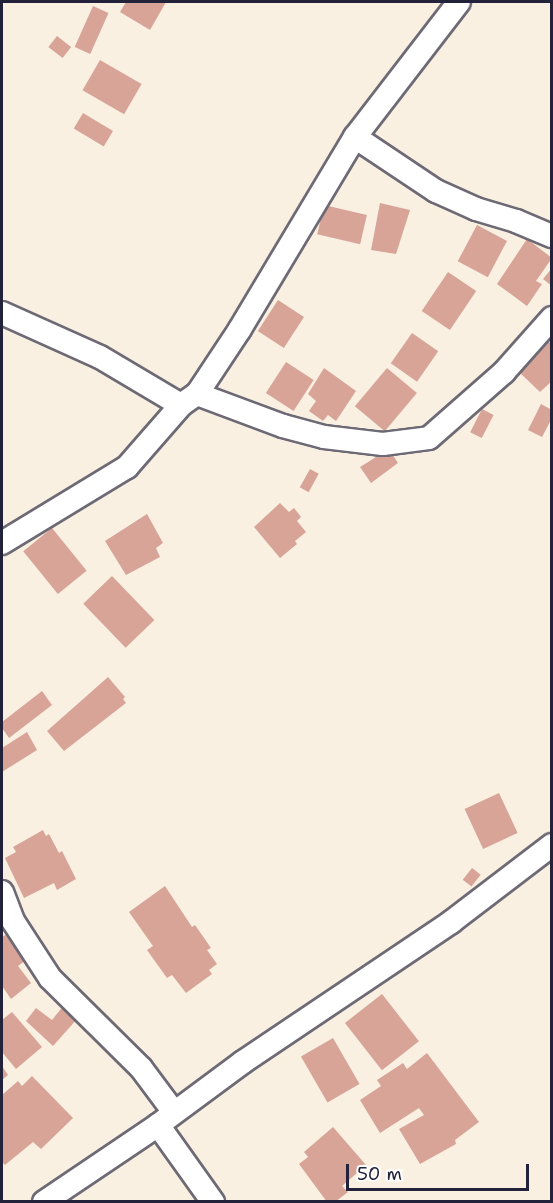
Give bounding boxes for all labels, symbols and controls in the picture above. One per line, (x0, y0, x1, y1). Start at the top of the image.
scale bar (349, 1152, 532, 1190)
text: 50 m (357, 1162, 402, 1186)

